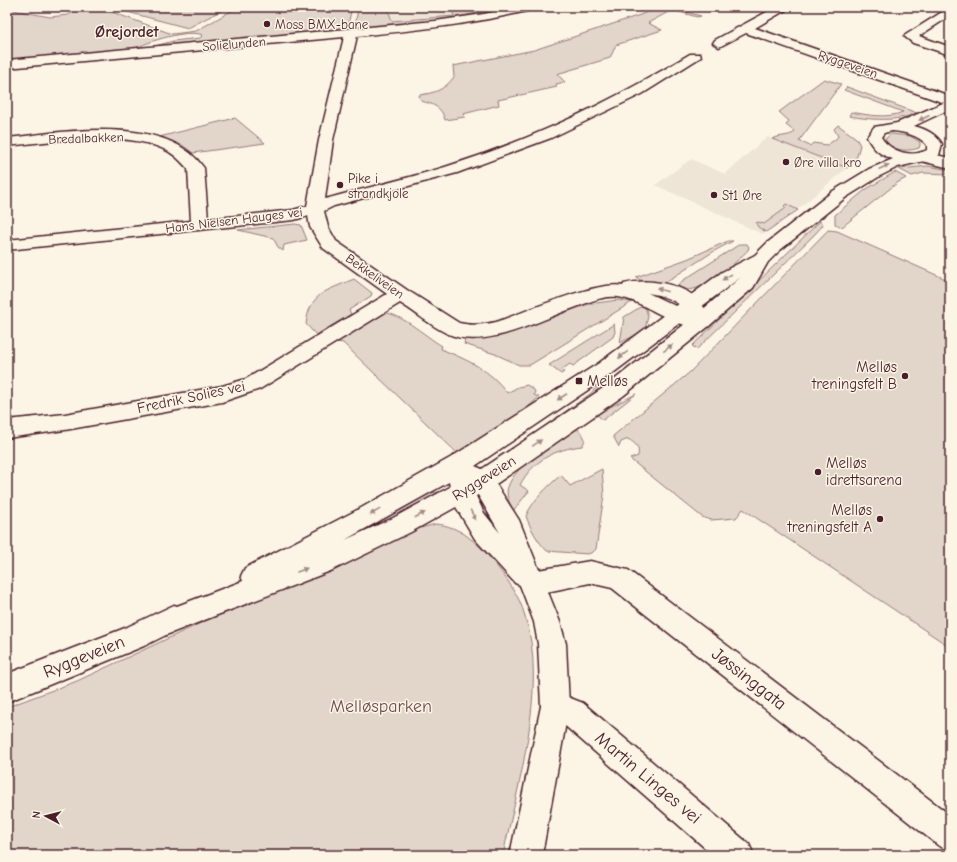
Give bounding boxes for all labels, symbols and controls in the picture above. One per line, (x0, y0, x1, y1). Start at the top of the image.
place label: Moss BMX-bane (275, 17, 369, 32)
marker: Moss BMX-bane (262, 19, 272, 29)
district label: Ørejordet (95, 23, 160, 41)
street label: Solielunden (202, 34, 266, 54)
street label: Ryggeveien (816, 47, 880, 81)
one-way arrow (917, 115, 929, 121)
street label: Bredalbakken (48, 129, 124, 147)
place label: Øre villa kro (794, 155, 861, 170)
marker: Øre villa kro (781, 157, 791, 167)
one-way arrow (878, 164, 889, 170)
place label: Pike i strandkjole (348, 171, 409, 201)
marker: Pike i strandkjole (335, 180, 345, 190)
place label: St1 Øre (722, 188, 763, 203)
marker: St1 Øre (709, 190, 719, 200)
street label: Hans Nielsen Hauges vei (165, 204, 303, 236)
street label: Bekkeliveien (343, 250, 407, 302)
one-way arrow (721, 274, 733, 281)
one-way arrow (656, 287, 668, 293)
one-way arrow (663, 344, 674, 353)
one-way arrow (617, 351, 628, 359)
place label: Melløs treningsfelt B (811, 358, 897, 393)
marker: Melløs treningsfelt B (900, 371, 910, 381)
place label: Melløs (587, 372, 628, 390)
marker: Melløs (574, 376, 584, 386)
street label: Fredrik Solies vei (135, 377, 247, 417)
one-way arrow (557, 393, 567, 401)
one-way arrow (531, 439, 542, 447)
street label: Ryggeveien (449, 451, 519, 505)
place label: Melløs idrettsarena (826, 454, 902, 489)
marker: Melløs idrettsarena (813, 467, 823, 477)
place label: Melløs treningsfelt A (786, 501, 872, 536)
one-way arrow (369, 509, 381, 516)
one-way arrow (470, 510, 477, 521)
one-way arrow (414, 512, 425, 519)
marker: Melløs treningsfelt A (875, 514, 885, 524)
one-way arrow (296, 567, 308, 573)
street label: Ryggeveien (40, 631, 128, 683)
street label: Jøssinggata (707, 643, 791, 715)
park label: Melløsparken (330, 696, 432, 717)
street label: Martin Linges vei (591, 728, 705, 828)
north arrow (26, 796, 66, 836)
text: N (30, 810, 43, 819)

